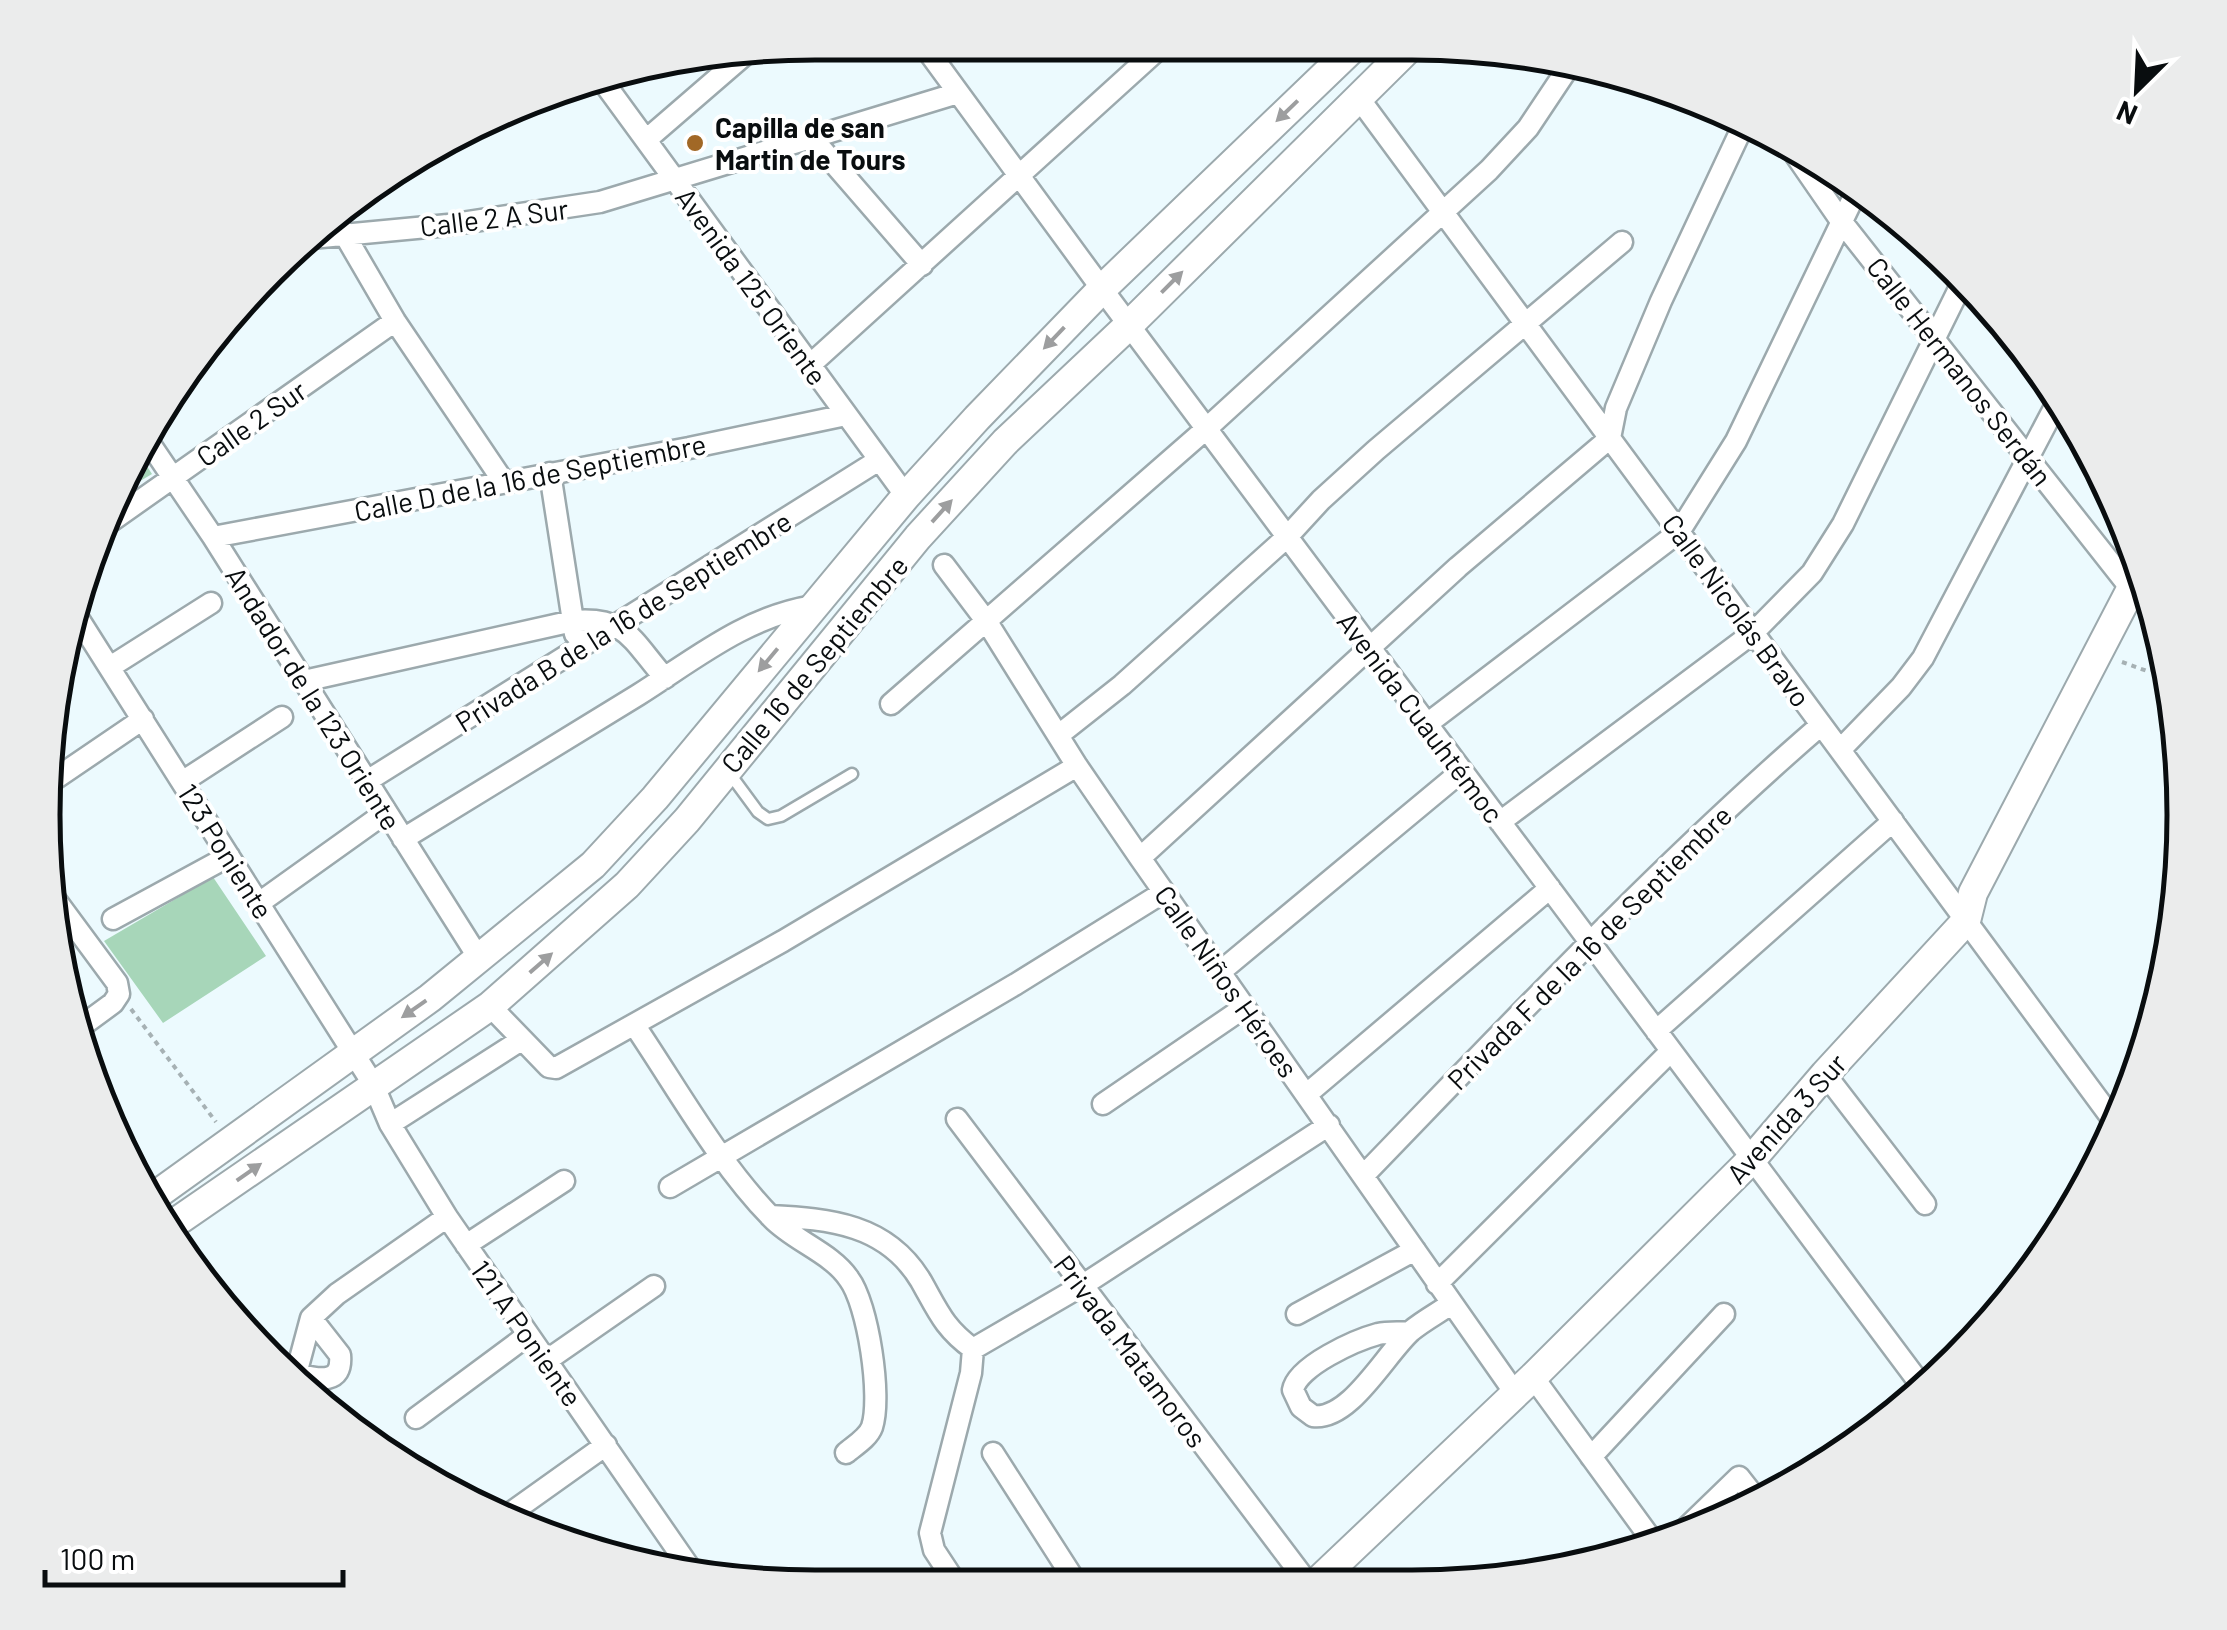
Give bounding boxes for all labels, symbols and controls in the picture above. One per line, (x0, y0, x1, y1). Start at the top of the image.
north arrow (2087, 40, 2187, 140)
text: N (2111, 94, 2142, 133)
one-way arrow (1275, 99, 1299, 123)
place label: Capilla de san Martin de Tours (715, 110, 906, 176)
marker: Capilla de san Martin de Tours (684, 132, 706, 154)
street label: Avenida 125 Oriente (669, 181, 835, 391)
street label: Calle 2 A Sur (418, 191, 570, 243)
street label: Calle Hermanos Serdán (1860, 250, 2060, 492)
one-way arrow (1160, 270, 1184, 294)
one-way arrow (1043, 326, 1066, 350)
street label: Calle 2 Sur (189, 373, 313, 473)
street label: Calle D de la 16 de Septiembre (351, 426, 709, 528)
one-way arrow (931, 499, 953, 524)
street label: Privada B de la 16 de Septiembre (449, 503, 797, 739)
street label: Calle Nicolás Bravo (1656, 507, 1818, 713)
street label: Calle 16 de Septiembre (713, 549, 915, 779)
street label: Andador de la 123 Oriente (219, 560, 409, 836)
street label: Avenida Cuauhtémoc (1331, 605, 1511, 829)
one-way arrow (758, 647, 780, 672)
street label: 123 Poniente (171, 777, 281, 925)
street label: Privada F de la 16 de Septiembre (1440, 798, 1738, 1096)
street label: Calle Niños Héroes (1148, 878, 1306, 1084)
one-way arrow (529, 952, 554, 974)
one-way arrow (401, 999, 428, 1018)
street label: Avenida 3 Sur (1719, 1046, 1853, 1190)
one-way arrow (236, 1163, 262, 1182)
street label: Privada Matamoros (1048, 1248, 1214, 1454)
street label: 121 A Poniente (464, 1253, 590, 1413)
scale bar (45, 1525, 342, 1587)
text: 100 m (60, 1540, 135, 1576)

